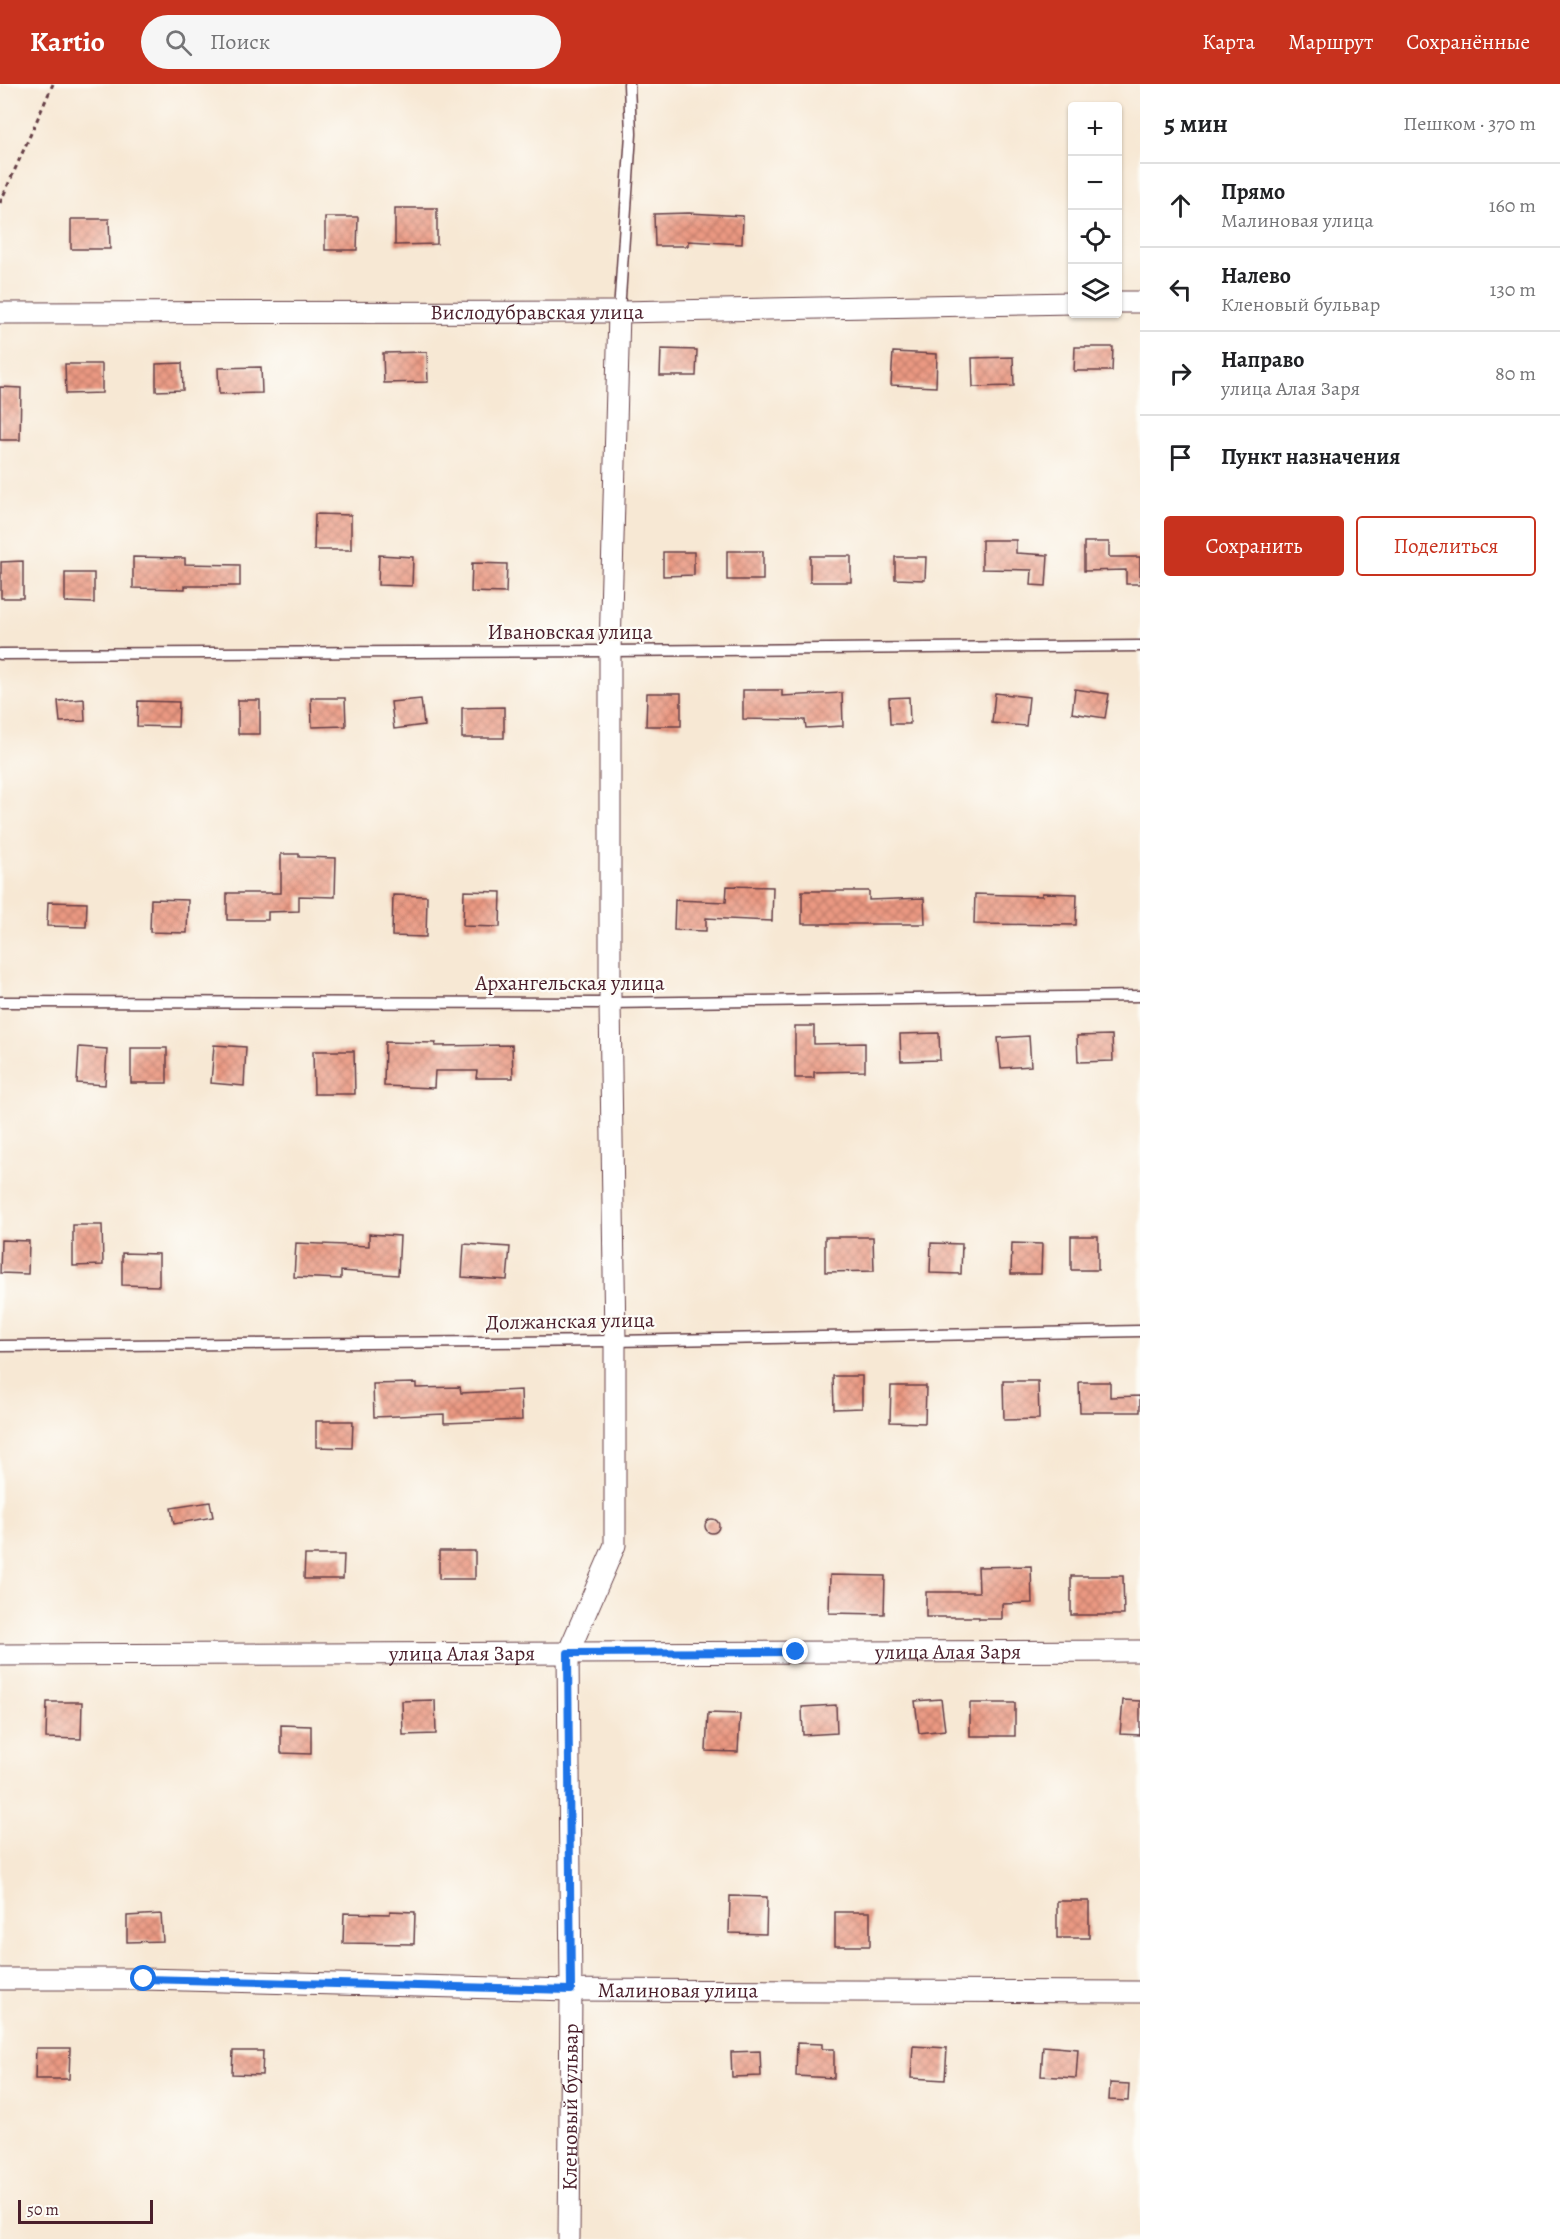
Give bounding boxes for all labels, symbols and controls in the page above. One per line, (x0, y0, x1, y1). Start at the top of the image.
search box (141, 15, 561, 69)
text: Kartio (30, 23, 105, 61)
icon: search (162, 26, 195, 59)
text: Поиск (210, 27, 270, 57)
text: Карта (1202, 28, 1255, 56)
text: Маршрут (1288, 28, 1373, 56)
text: Сохранённые (1406, 28, 1530, 56)
map controls (1068, 102, 1122, 318)
button: + (1068, 102, 1122, 156)
text: 5 мин (1164, 106, 1228, 141)
text: Пешком · 370 m (1403, 110, 1536, 137)
button: − (1068, 156, 1122, 210)
text: Прямо (1221, 177, 1285, 207)
icon: ahead (1164, 189, 1197, 222)
text: 160 m (1489, 192, 1536, 219)
text: Малиновая улица (1221, 207, 1374, 234)
button: locate (1068, 210, 1122, 264)
text: Налево (1221, 261, 1291, 291)
button: layers (1068, 264, 1122, 318)
icon: left (1164, 273, 1197, 306)
text: 130 m (1490, 276, 1536, 303)
text: Кленовый бульвар (1221, 291, 1380, 318)
street label: Вислодубравская улица (430, 298, 644, 326)
text: Направо (1221, 345, 1304, 375)
icon: right (1164, 357, 1197, 390)
text: 80 m (1495, 360, 1536, 387)
text: улица Алая Заря (1221, 375, 1360, 402)
icon: arrive (1164, 441, 1197, 474)
text: Пункт назначения (1221, 442, 1400, 472)
button: Сохранить (1164, 516, 1344, 576)
button: Поделиться (1356, 516, 1536, 576)
street label: Ивановская улица (487, 618, 653, 646)
street label: Архангельская улица (474, 969, 665, 997)
street label: Должанская улица (485, 1306, 655, 1336)
street label: улица Алая Заря (874, 1637, 1021, 1666)
route end (782, 1638, 808, 1664)
street label: улица Алая Заря (388, 1639, 535, 1668)
route start (130, 1965, 156, 1991)
street label: Малиновая улица (598, 1976, 758, 2005)
street label: Кленовый бульвар (555, 2023, 585, 2191)
scale bar (18, 2197, 153, 2224)
text: 50 m (27, 2199, 59, 2221)

